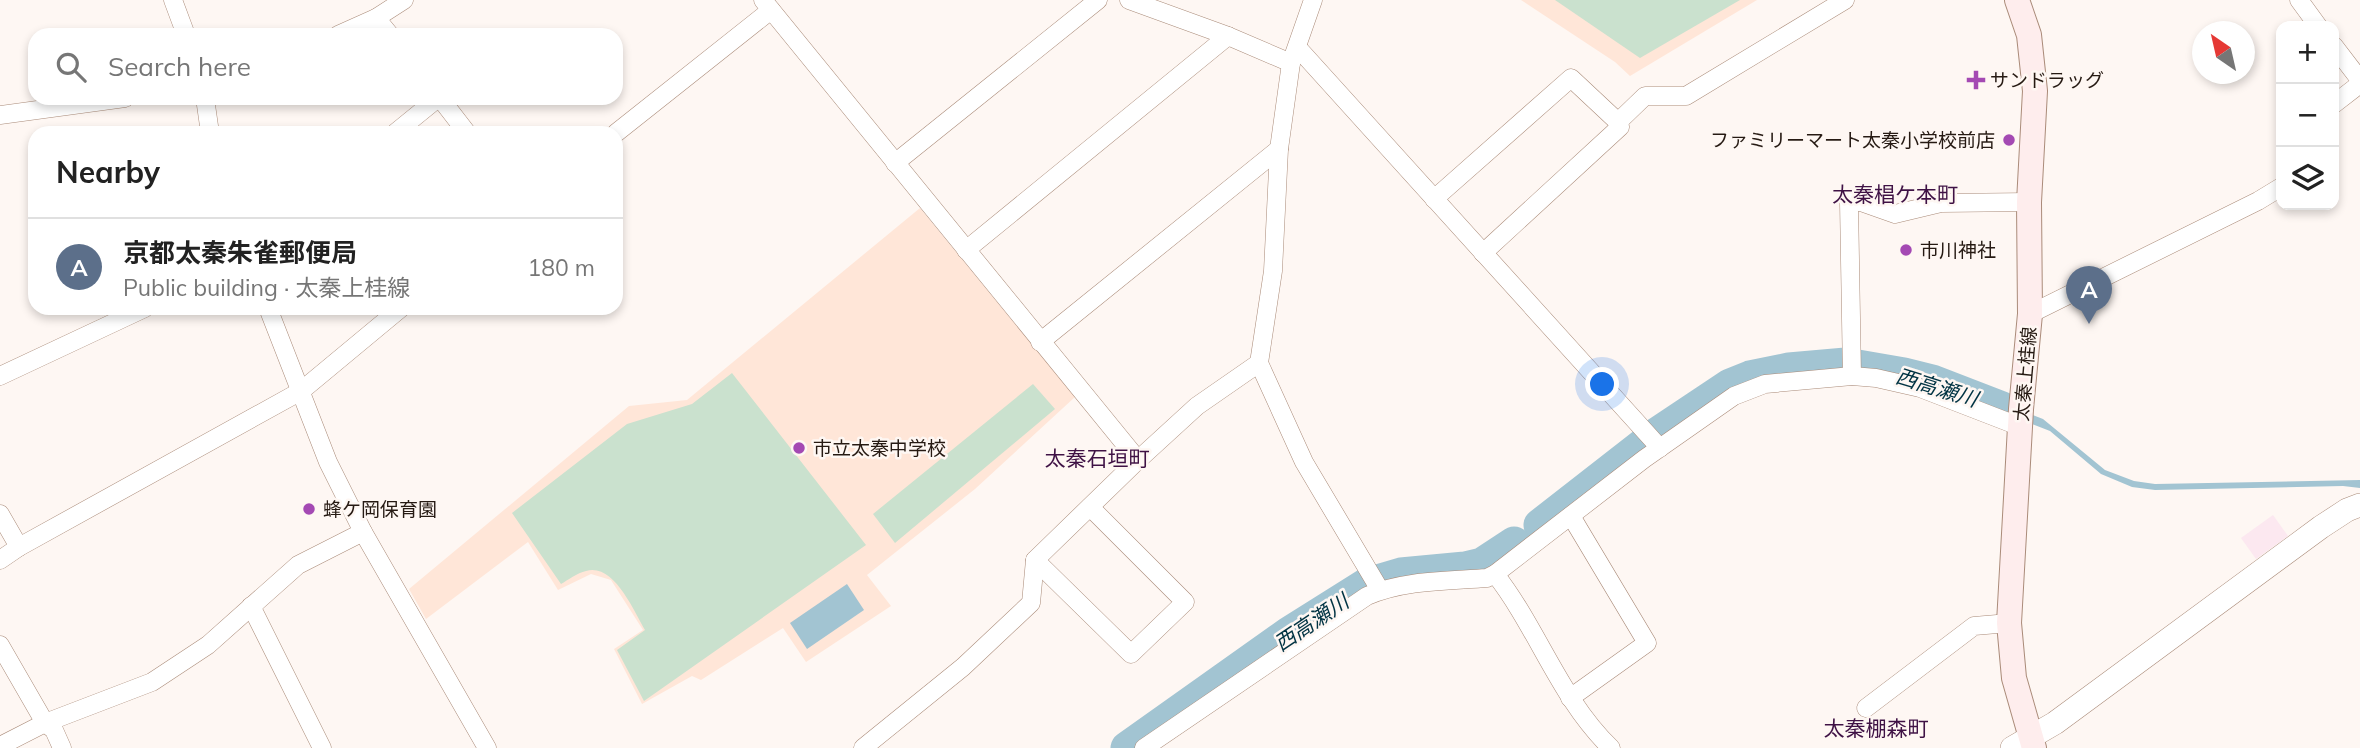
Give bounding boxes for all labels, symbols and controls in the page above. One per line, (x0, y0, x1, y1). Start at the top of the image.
north arrow (2192, 21, 2255, 84)
map controls (2276, 21, 2339, 210)
button: + (2276, 21, 2339, 84)
search box (28, 28, 623, 105)
icon: search (52, 48, 90, 86)
text: Search here (108, 50, 251, 83)
place label: サンドラッグ (1990, 68, 2104, 92)
marker: サンドラッグ (1968, 72, 1984, 88)
button: − (2276, 84, 2339, 147)
place label: ファミリーマート太秦小学校前店 (1710, 128, 1995, 152)
marker: ファミリーマート太秦小学校前店 (2001, 132, 2017, 148)
button: layers (2276, 147, 2339, 210)
text: Nearby (56, 153, 160, 191)
district label: 太秦椙ケ本町 (1832, 181, 1958, 207)
text: 京都太秦朱雀郵便局 (123, 236, 357, 269)
place label: 市川神社 (1920, 238, 1996, 262)
marker: 市川神社 (1898, 242, 1914, 258)
text: A (70, 253, 88, 282)
text: 180 m (527, 253, 595, 282)
pin: A (2066, 266, 2112, 324)
text: Public building · 太秦上桂線 (123, 273, 410, 302)
street label: 太秦上桂線 (2009, 326, 2041, 422)
water label: 西高瀬川 (1893, 362, 1983, 412)
your location (1585, 367, 1619, 401)
place label: 市立太秦中学校 (813, 436, 946, 460)
marker: 市立太秦中学校 (791, 440, 807, 456)
district label: 太秦石垣町 (1045, 445, 1150, 471)
place label: 蜂ケ岡保育園 (323, 497, 437, 521)
marker: 蜂ケ岡保育園 (301, 501, 317, 517)
water label: 西高瀬川 (1269, 587, 1355, 656)
district label: 太秦棚森町 (1824, 715, 1929, 741)

